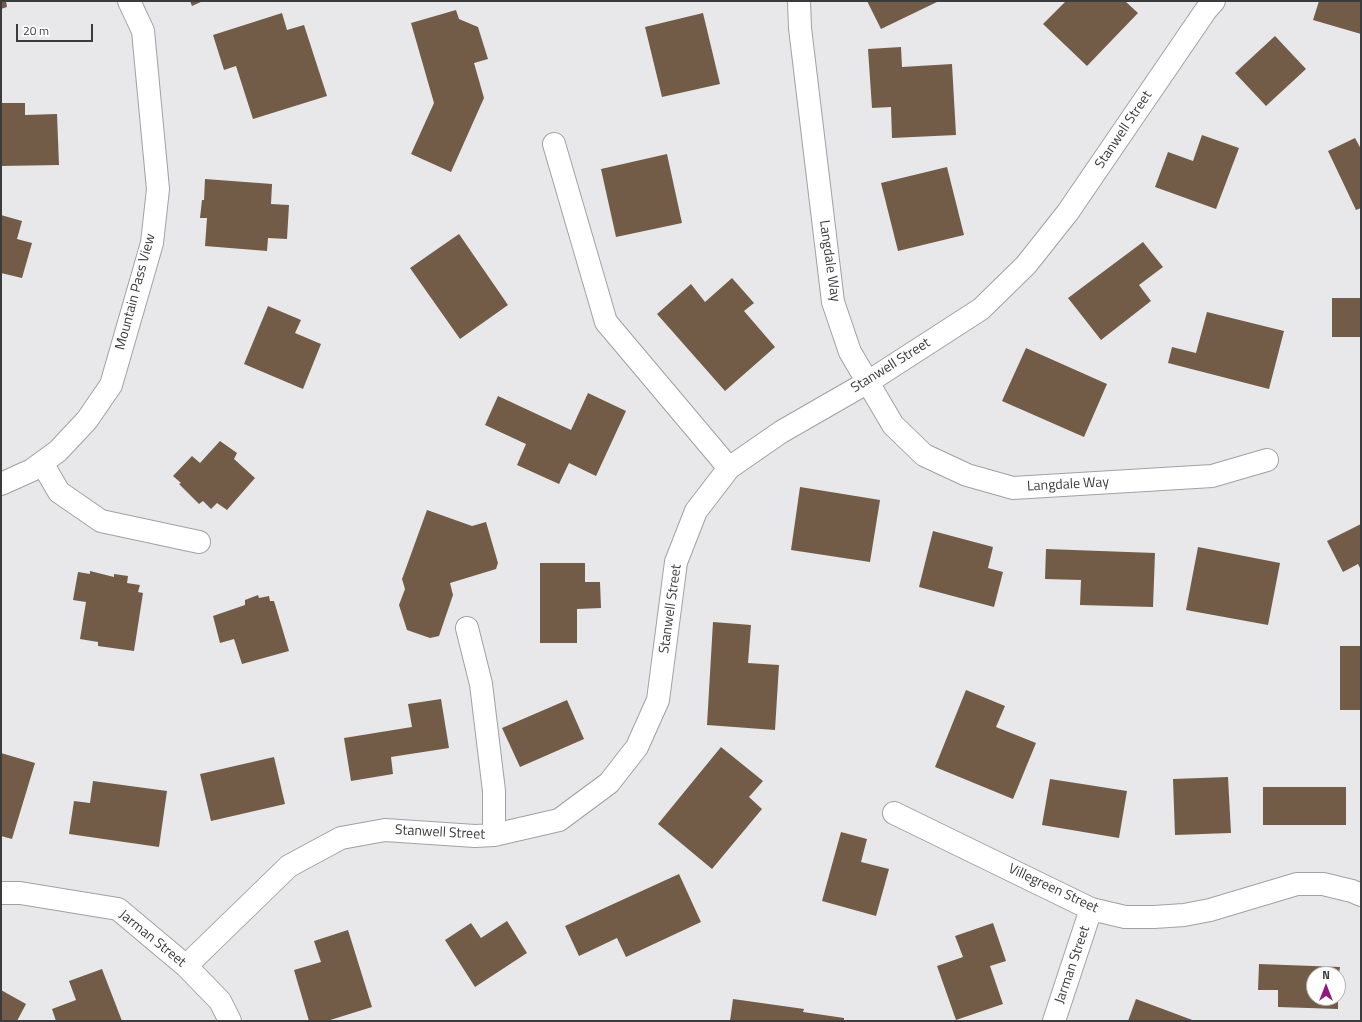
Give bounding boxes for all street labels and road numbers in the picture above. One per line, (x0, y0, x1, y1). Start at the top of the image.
street label: Stanwell Street (1092, 88, 1156, 172)
street label: Langdale Way (815, 219, 843, 303)
street label: Mountain Pass View (112, 232, 160, 352)
street label: Stanwell Street (848, 335, 934, 397)
street label: Langdale Way (1027, 474, 1109, 496)
street label: Stanwell Street (656, 563, 686, 655)
street label: Stanwell Street (395, 822, 485, 844)
street label: Villegreen Street (1005, 861, 1101, 917)
street label: Jarman Street (115, 907, 189, 971)
street label: Jarman Street (1052, 924, 1094, 1006)

